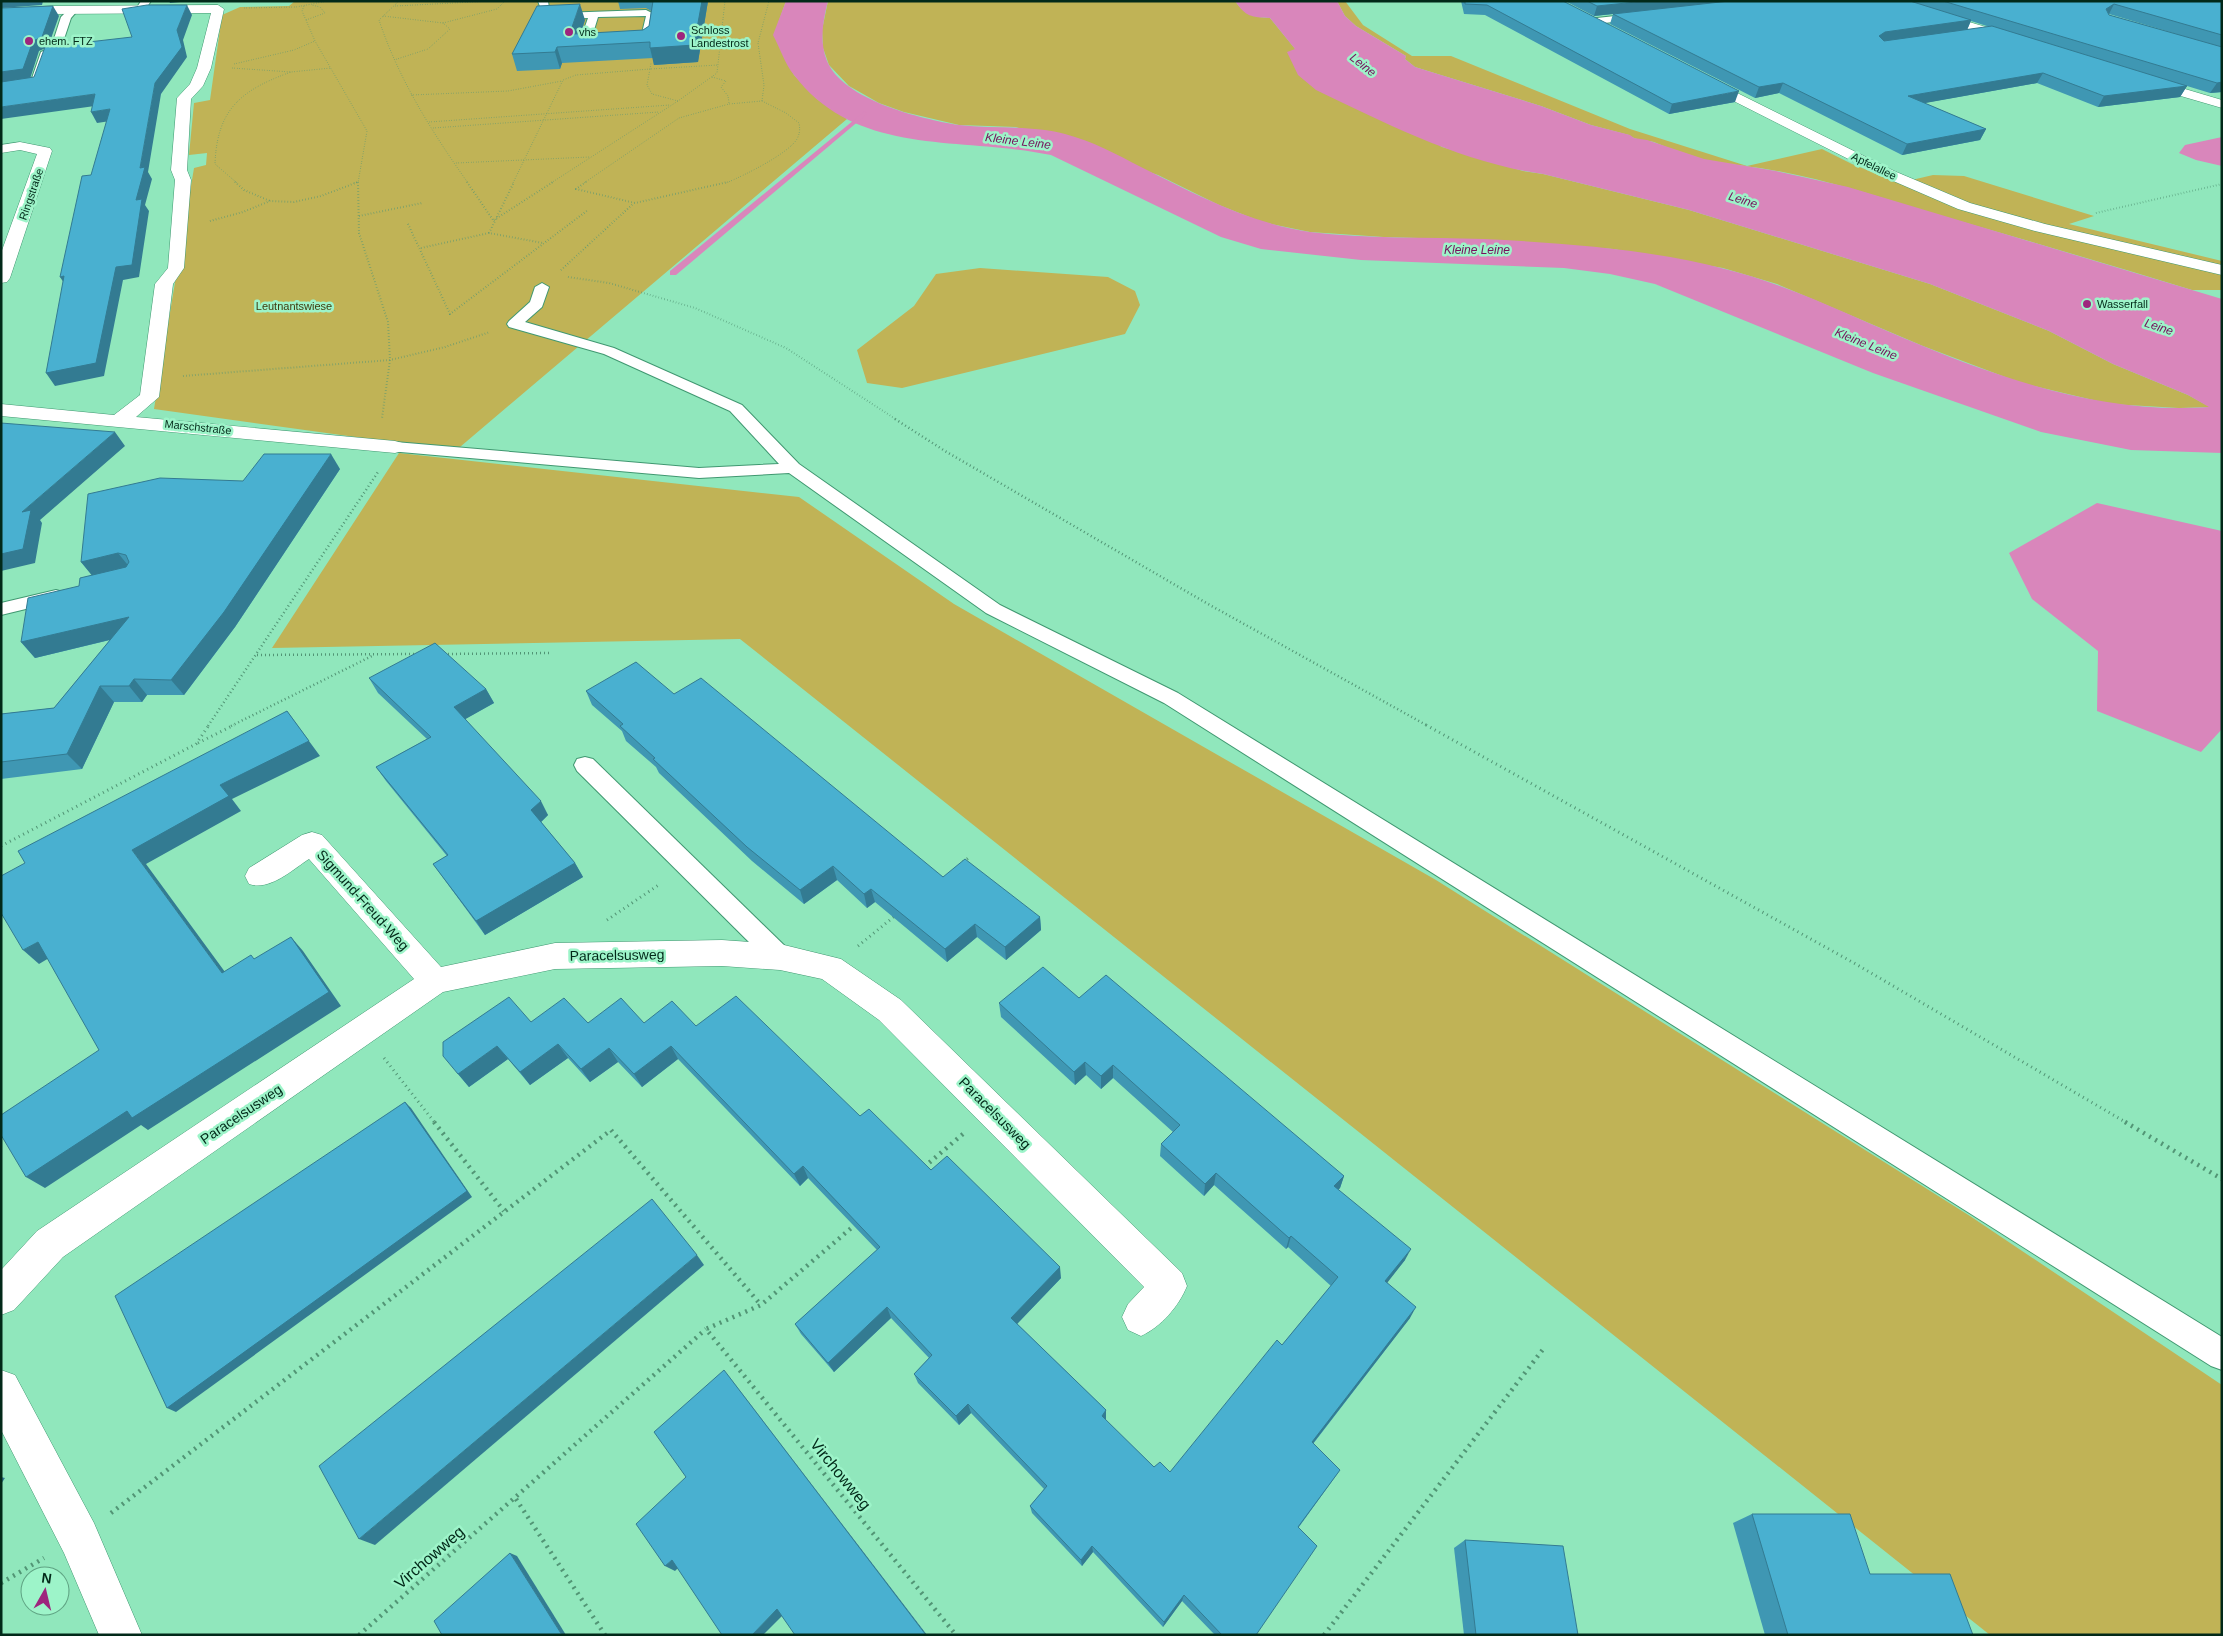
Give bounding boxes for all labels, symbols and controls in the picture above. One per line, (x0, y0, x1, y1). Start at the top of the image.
place label: Schloss Landestrost (691, 24, 748, 49)
marker: vhs (563, 26, 575, 38)
place label: vhs (579, 26, 597, 38)
marker: Schloss Landestrost (675, 30, 687, 42)
marker: ehem. FTZ (23, 35, 35, 47)
place label: ehem. FTZ (39, 35, 93, 47)
water label: Leine (1347, 50, 1379, 80)
water label: Kleine Leine (984, 130, 1052, 152)
street label: Apfelallee (1850, 150, 1898, 182)
street label: Ringstraße (17, 167, 45, 221)
water label: Leine (1727, 189, 1759, 211)
water label: Kleine Leine (1444, 243, 1510, 257)
marker: Wasserfall (2081, 298, 2093, 310)
place label: Wasserfall (2097, 298, 2148, 310)
park label: Leutnantswiese (256, 300, 332, 312)
water label: Leine (2143, 316, 2175, 338)
water label: Kleine Leine (1833, 325, 1900, 363)
street label: Marschstraße (164, 418, 232, 436)
street label: Sigmund-Freud-Weg (314, 846, 412, 954)
street label: Paracelsusweg (569, 946, 665, 964)
street label: Paracelsusweg (956, 1074, 1034, 1152)
street label: Paracelsusweg (197, 1081, 285, 1147)
street label: Virchowweg (807, 1436, 874, 1513)
street label: Virchowweg (391, 1523, 467, 1592)
north arrow (20, 1566, 70, 1616)
text: N (41, 1569, 53, 1587)

